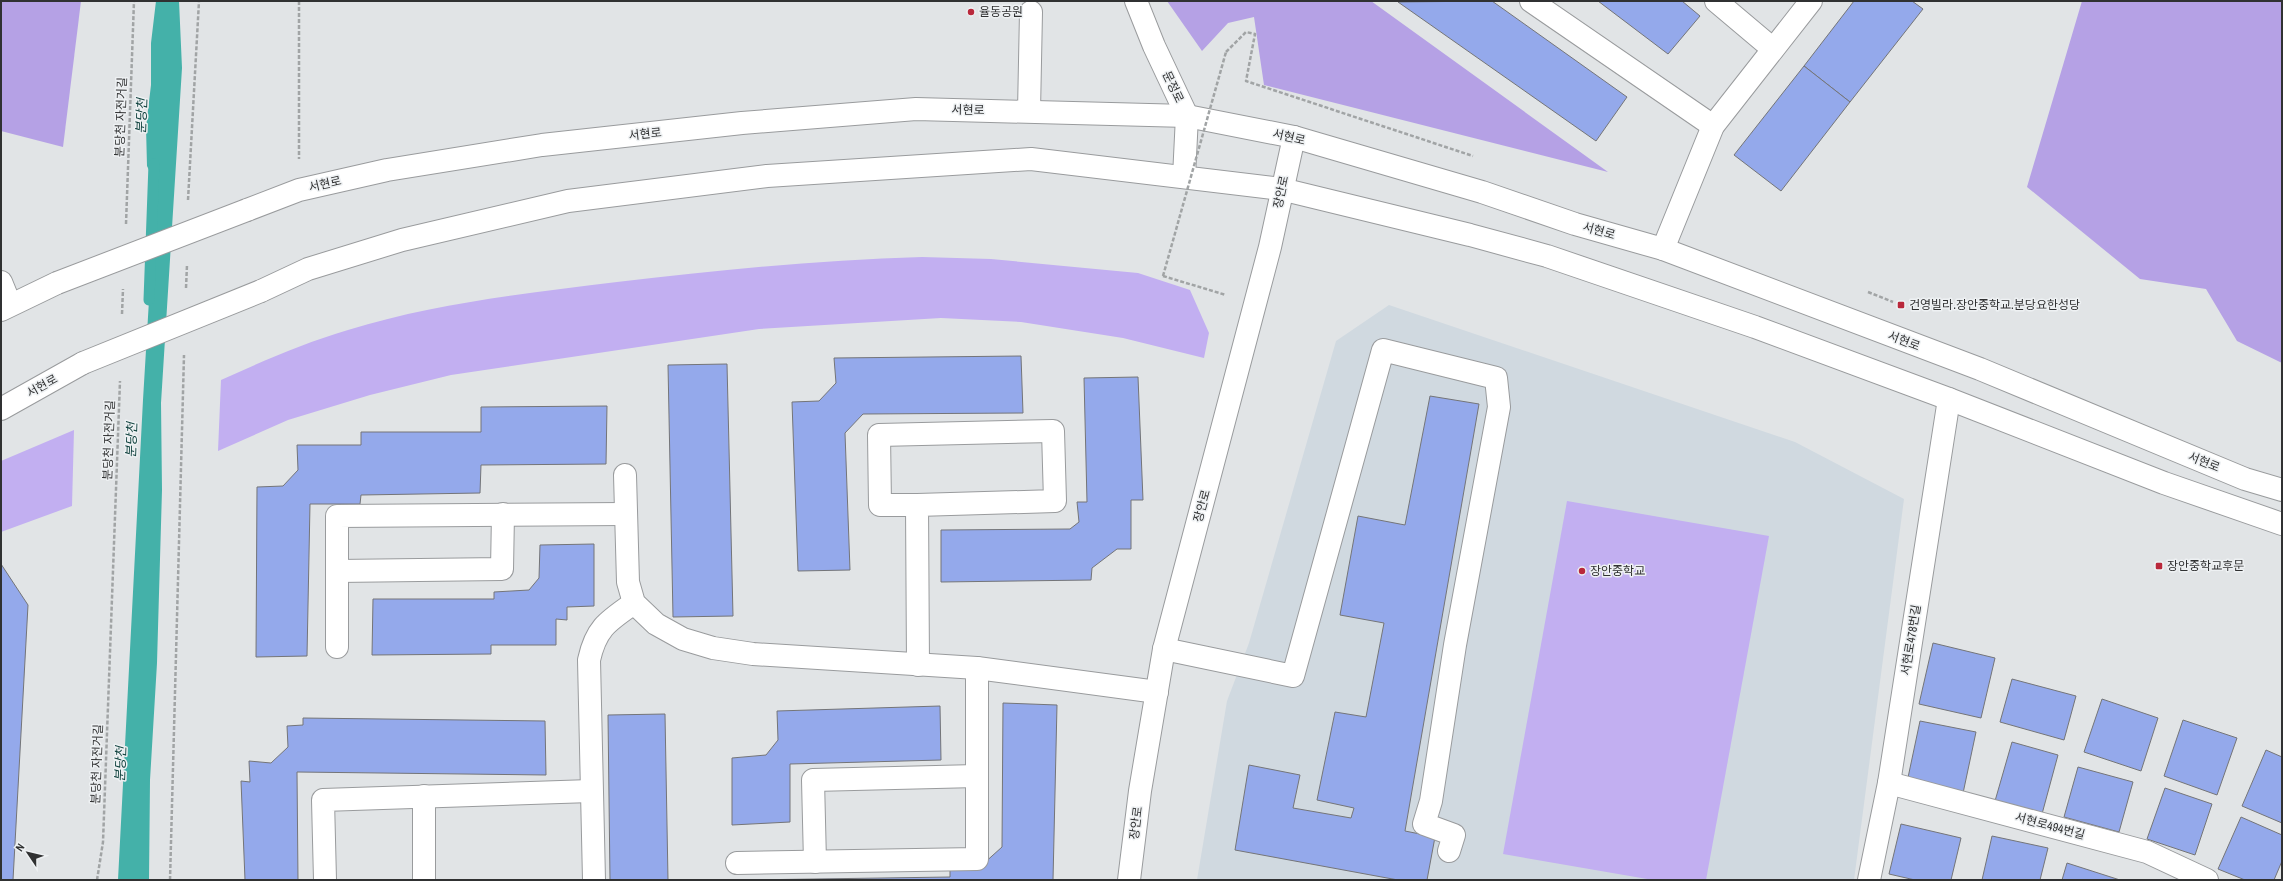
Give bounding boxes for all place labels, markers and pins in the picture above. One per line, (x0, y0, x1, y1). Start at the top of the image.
place label: 율동공원 (979, 4, 1023, 20)
marker: 율동공원 (966, 7, 976, 17)
place label: 건영빌라.장안중학교.분당요한성당 (1909, 297, 2080, 313)
marker: 건영빌라.장안중학교.분당요한성당 (1896, 300, 1906, 310)
place label: 장안중학교후문 (2167, 558, 2244, 574)
marker: 장안중학교후문 (2154, 561, 2164, 571)
place label: 장안중학교 (1590, 563, 1645, 579)
marker: 장안중학교 (1577, 566, 1587, 576)

